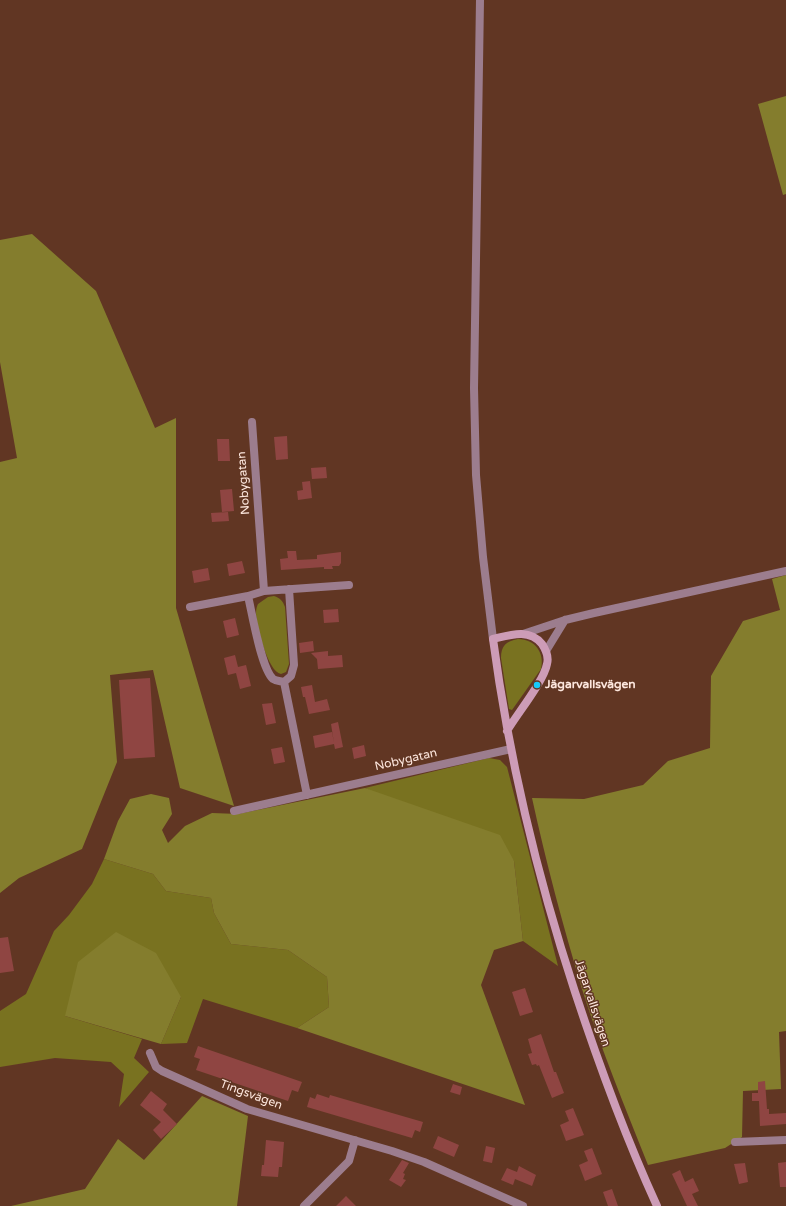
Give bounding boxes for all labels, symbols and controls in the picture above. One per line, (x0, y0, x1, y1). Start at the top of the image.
street label: Nobygatan (235, 451, 253, 515)
place label: Jägarvallsvägen (545, 678, 636, 692)
marker: Jägarvallsvägen (532, 680, 542, 690)
street label: Nobygatan (373, 746, 439, 774)
street label: Jägarvallsvägen (571, 958, 613, 1048)
street label: Tingsvägen (218, 1077, 284, 1113)

